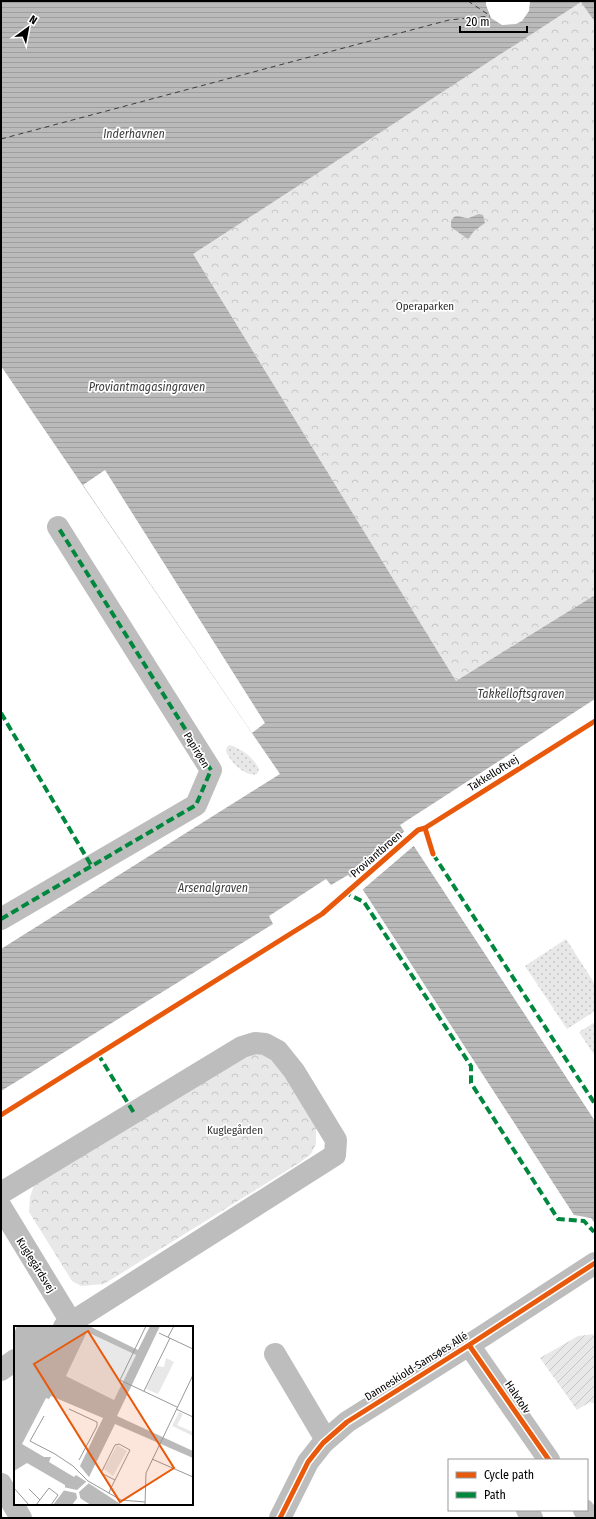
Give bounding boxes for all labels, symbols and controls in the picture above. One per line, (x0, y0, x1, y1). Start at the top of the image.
north arrow (8, 8, 48, 48)
scale bar (460, 8, 527, 34)
text: N (27, 13, 39, 27)
text: 20 m (466, 15, 490, 29)
water label: Inderhavnen (103, 127, 165, 141)
park label: Operaparken (396, 300, 454, 313)
water label: Proviantmagasingraven (89, 380, 205, 394)
water label: Takkelloftsgraven (477, 687, 565, 701)
street label: Papirøen (181, 730, 212, 771)
street label: Takkelloftvej (466, 753, 521, 794)
street label: Proviantbroen (348, 829, 405, 880)
water label: Arsenalgraven (177, 881, 248, 895)
park label: Kuglegården (207, 1124, 263, 1137)
street label: Kuglegårdsvej (14, 1235, 58, 1295)
inset map (14, 1326, 193, 1505)
street label: Danneskiold-Samsøes Allé (362, 1329, 470, 1403)
street label: Halvtolv (502, 1378, 533, 1416)
legend (448, 1459, 588, 1511)
text: Cycle path (484, 1468, 534, 1482)
text: Path (484, 1488, 506, 1502)

